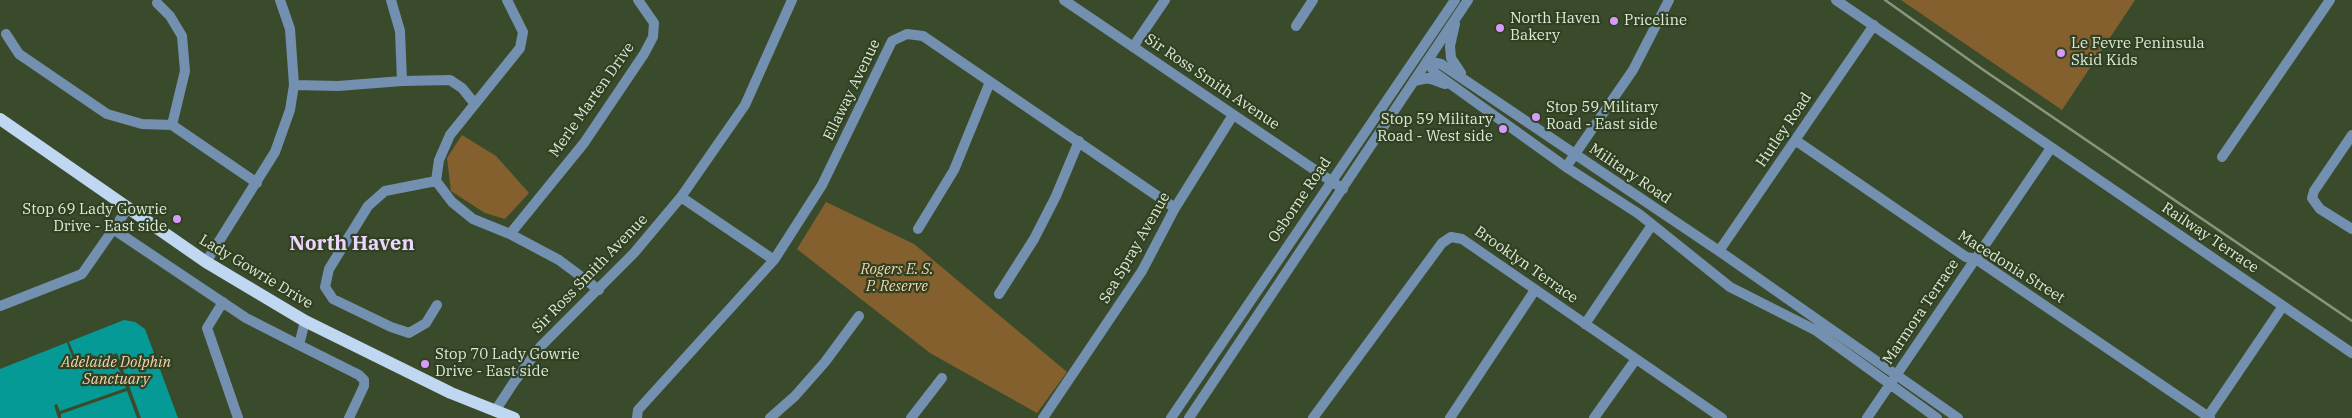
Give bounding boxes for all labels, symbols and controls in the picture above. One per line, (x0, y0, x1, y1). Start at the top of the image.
place label: North Haven Bakery (1510, 10, 1600, 45)
place label: Priceline (1624, 12, 1687, 30)
marker: Priceline (1608, 15, 1620, 27)
marker: North Haven Bakery (1494, 22, 1506, 34)
street label: Sir Ross Smith Avenue (1141, 30, 1283, 134)
place label: Le Fevre Peninsula Skid Kids (2071, 35, 2205, 70)
street label: Ellaway Avenue (820, 36, 884, 144)
street label: Merle Marten Drive (546, 39, 638, 161)
marker: Le Fevre Peninsula Skid Kids (2055, 47, 2067, 59)
street label: Hutley Road (1752, 89, 1816, 171)
place label: Stop 59 Military Road - East side (1546, 99, 1658, 134)
place label: Stop 59 Military Road - West side (1377, 111, 1493, 146)
marker: Stop 59 Military Road - East side (1530, 111, 1542, 123)
marker: Stop 59 Military Road - West side (1497, 123, 1509, 135)
street label: Military Road (1586, 140, 1674, 208)
street label: Osborne Road (1265, 154, 1335, 246)
street label: Sea Spray Avenue (1096, 189, 1174, 307)
street label: Railway Terrace (2158, 199, 2262, 277)
place label: Stop 69 Lady Gowrie Drive - East side (22, 201, 167, 236)
street label: Sir Ross Smith Avenue (528, 211, 652, 337)
marker: Stop 69 Lady Gowrie Drive - East side (171, 213, 183, 225)
street label: Brooklyn Terrace (1471, 223, 1581, 307)
street label: Macedonia Street (1954, 227, 2068, 307)
street label: Lady Gowrie Drive (196, 231, 316, 313)
district label: North Haven (289, 232, 415, 256)
street label: Marmora Terrace (1879, 256, 1963, 368)
park label: Rogers E. S. P. Reserve (860, 261, 934, 296)
place label: Stop 70 Lady Gowrie Drive - East side (435, 346, 580, 381)
park label: Adelaide Dolphin Sanctuary (61, 354, 171, 389)
marker: Stop 70 Lady Gowrie Drive - East side (419, 358, 431, 370)

